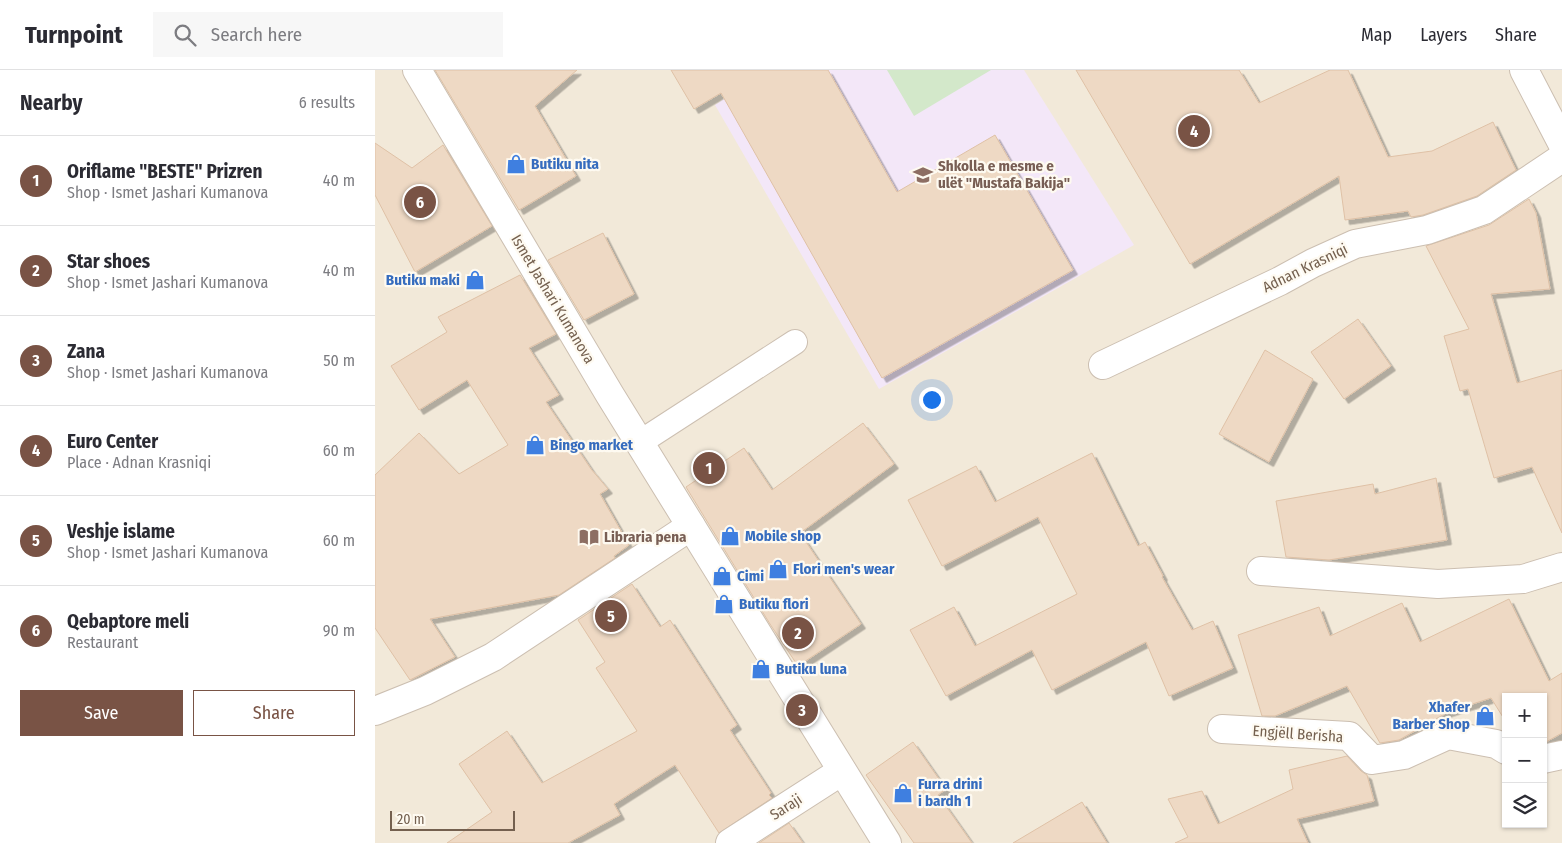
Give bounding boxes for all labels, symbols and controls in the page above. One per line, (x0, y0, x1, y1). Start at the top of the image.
search box (153, 12, 503, 57)
text: Turnpoint (25, 21, 123, 49)
icon: search (171, 21, 199, 49)
text: Search here (211, 23, 302, 46)
text: Map (1361, 24, 1392, 46)
text: Layers (1420, 24, 1467, 46)
text: Share (1495, 24, 1537, 46)
text: Nearby (20, 90, 82, 116)
text: 6 results (299, 93, 355, 112)
pin: 4 (1178, 112, 1210, 150)
shop icon: Butiku nita (505, 153, 527, 175)
place label: Butiku nita (531, 155, 600, 173)
place label: Shkolla e mesme e ulët "Mustafa Bakija" (938, 157, 1070, 192)
text: Oriflame "BESTE" Prizren (67, 160, 262, 183)
school or university icon: Shkolla e mesme e ulët "Mustafa Bakija" (912, 164, 934, 186)
text: 1 (33, 171, 39, 190)
text: 40 m (323, 171, 355, 190)
text: Shop · Ismet Jashari Kumanova (67, 183, 268, 202)
pin: 6 (404, 183, 436, 221)
street label: Ismet Jashari Kumanova (507, 231, 599, 367)
street label: Adnan Krasniqi (1259, 240, 1351, 296)
text: Star shoes (67, 250, 150, 273)
text: 2 (32, 261, 40, 280)
text: 40 m (323, 261, 355, 280)
shop icon: Butiku maki (464, 269, 486, 291)
place label: Butiku maki (386, 271, 460, 289)
text: Shop · Ismet Jashari Kumanova (67, 273, 268, 292)
text: Zana (67, 340, 105, 363)
text: 3 (32, 351, 40, 370)
text: 50 m (323, 351, 355, 370)
text: Shop · Ismet Jashari Kumanova (67, 363, 268, 382)
your location (919, 387, 945, 413)
text: Euro Center (67, 430, 158, 453)
shop icon: Bingo market (524, 434, 546, 456)
place label: Bingo market (550, 436, 634, 454)
text: 4 (32, 441, 40, 460)
text: 60 m (323, 441, 355, 460)
pin: 1 (693, 449, 725, 487)
text: Place · Adnan Krasniqi (67, 453, 211, 472)
text: Veshje islame (67, 520, 175, 543)
shop icon: Mobile shop (719, 525, 741, 547)
library icon: Libraria pena (578, 526, 600, 548)
place label: Mobile shop (745, 527, 821, 545)
place label: Libraria pena (604, 528, 687, 546)
text: 5 (32, 531, 40, 550)
text: 60 m (323, 531, 355, 550)
text: Shop · Ismet Jashari Kumanova (67, 543, 268, 562)
shop icon: Flori men's wear (767, 558, 789, 580)
place label: Flori men's wear (793, 560, 895, 578)
shop icon: Cimi (711, 565, 733, 587)
place label: Cimi (737, 567, 764, 585)
shop icon: Butiku flori (713, 593, 735, 615)
place label: Butiku flori (739, 595, 809, 613)
pin: 5 (595, 597, 627, 635)
text: Qebaptore meli (67, 610, 189, 633)
pin: 2 (782, 614, 814, 652)
text: 6 (32, 621, 40, 640)
text: 90 m (323, 621, 355, 640)
text: Restaurant (67, 633, 138, 652)
shop icon: Butiku luna (750, 658, 772, 680)
place label: Butiku luna (776, 660, 847, 678)
button: Save (20, 690, 183, 736)
button: Share (193, 690, 355, 736)
pin: 3 (786, 691, 818, 729)
map controls (1502, 693, 1547, 828)
button: + (1502, 693, 1547, 738)
place label: Xhafer Barber Shop (1393, 698, 1470, 733)
shop icon: Xhafer Barber Shop (1474, 705, 1496, 727)
street label: Engjëll Berisha (1252, 722, 1344, 746)
button: − (1502, 738, 1547, 783)
place label: Furra drini i bardh 1 (918, 775, 982, 810)
shop icon: Furra drini i bardh 1 (892, 782, 914, 804)
button: layers (1502, 783, 1547, 828)
street label: Saraji (767, 790, 805, 824)
scale bar (390, 808, 515, 831)
text: 20 m (397, 811, 425, 828)

